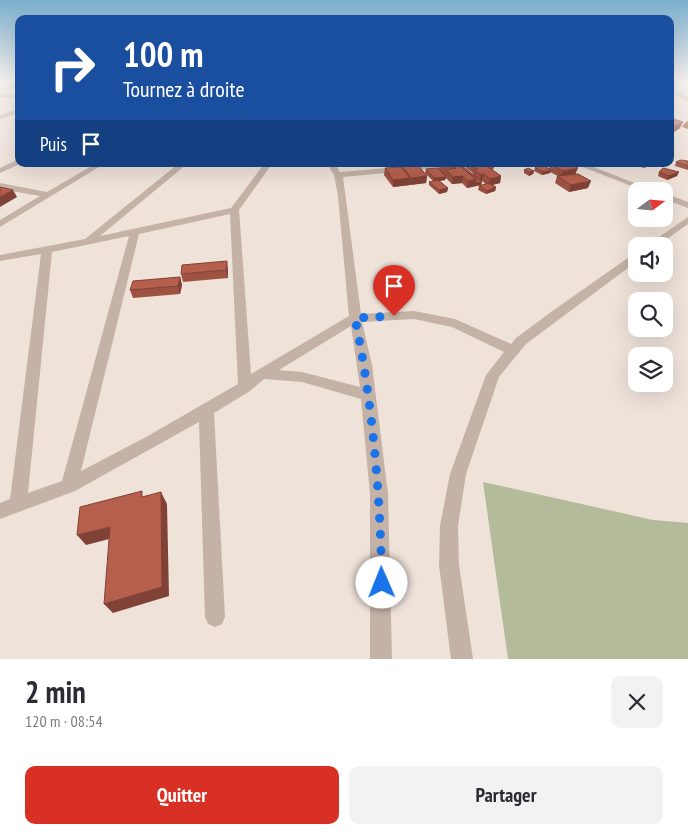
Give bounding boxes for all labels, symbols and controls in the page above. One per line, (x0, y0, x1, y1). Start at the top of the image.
text: 100 m (123, 31, 204, 77)
icon: right (40, 35, 105, 100)
text: Tournez à droite (123, 75, 245, 103)
icon: arrive (77, 130, 105, 158)
text: Puis (40, 132, 67, 156)
north arrow (628, 182, 672, 228)
map controls (628, 182, 673, 392)
button: sound (628, 237, 673, 282)
pin (373, 265, 415, 316)
icon: arrive (380, 272, 408, 300)
button: search (628, 292, 673, 337)
button: layers (628, 347, 673, 392)
position arrow (355, 556, 407, 608)
text: 2 min (25, 672, 86, 711)
button: close (611, 676, 663, 728)
text: 120 m · 08:54 (25, 711, 103, 731)
button: Quitter (25, 766, 339, 824)
button: Partager (349, 766, 663, 824)

